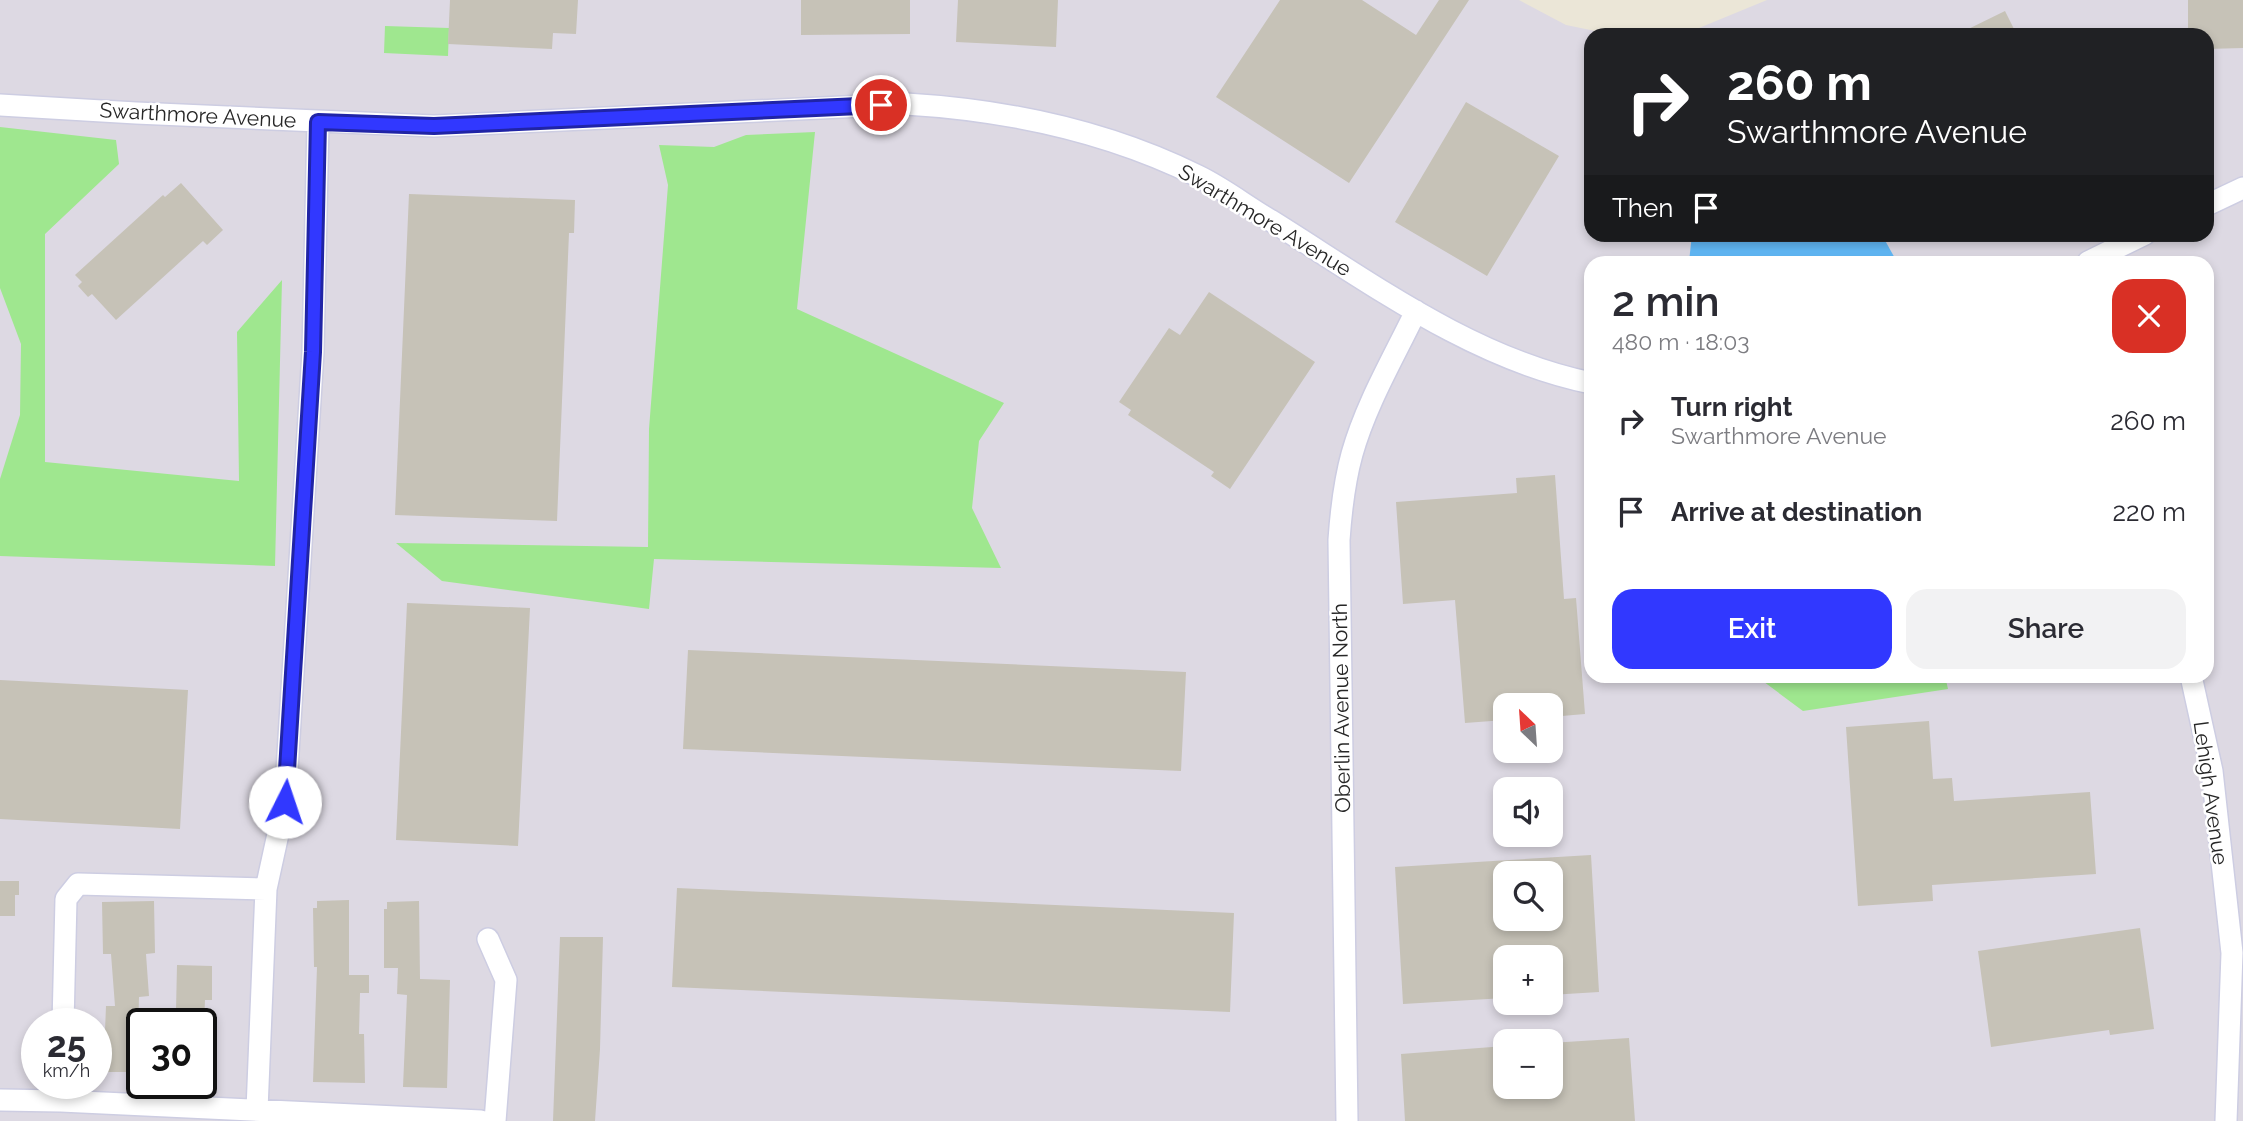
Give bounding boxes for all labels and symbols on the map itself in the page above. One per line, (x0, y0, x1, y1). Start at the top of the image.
pin (851, 75, 911, 135)
street label: Swarthmore Avenue (99, 97, 297, 133)
street label: Swarthmore Avenue (1174, 159, 1356, 281)
street label: Oberlin Avenue North (1327, 603, 1355, 813)
north arrow (1493, 693, 1563, 763)
street label: Lehigh Avenue (2189, 720, 2233, 866)
position arrow (248, 765, 322, 839)
speed limit sign: 30 (126, 1008, 217, 1099)

